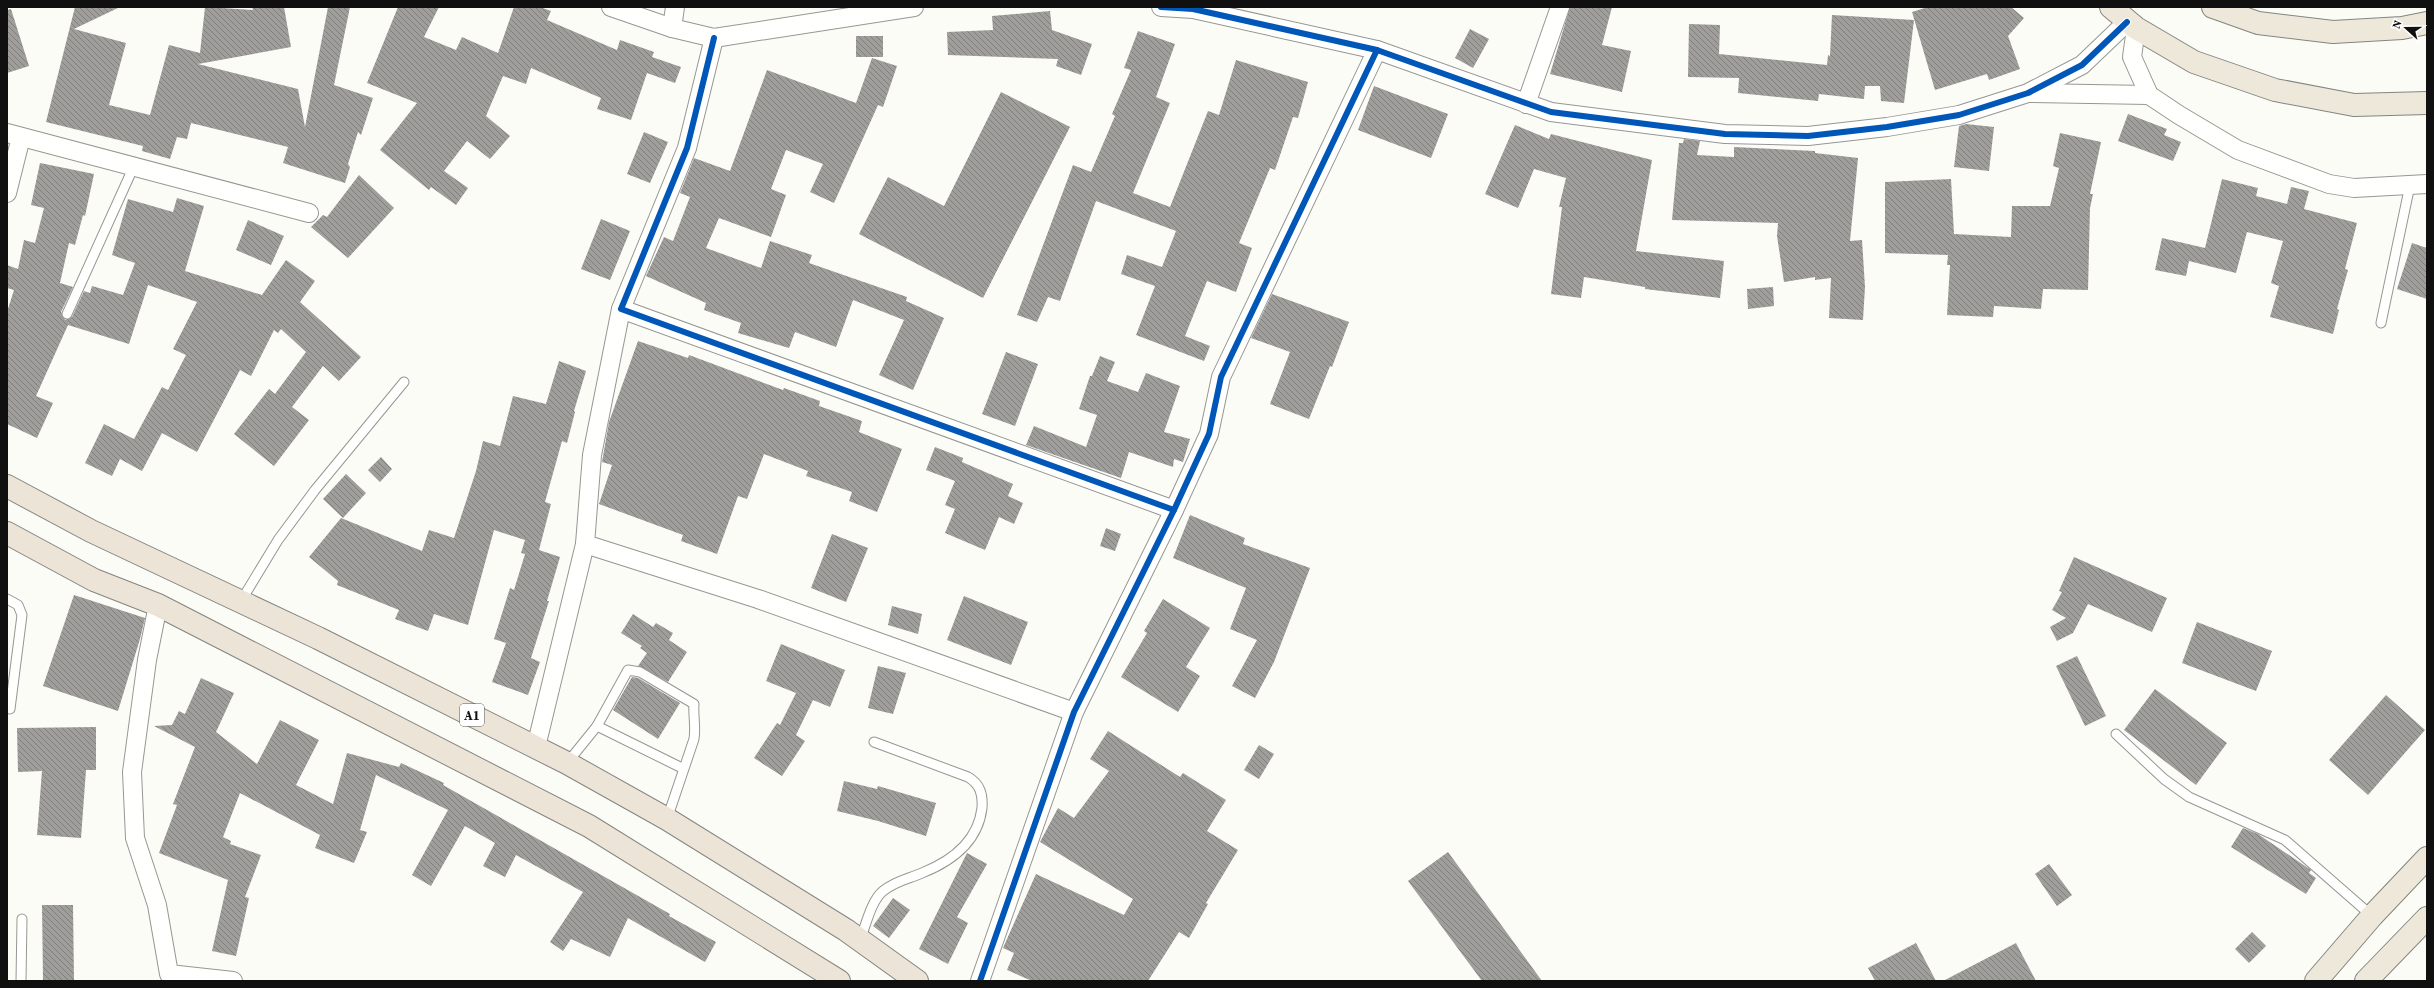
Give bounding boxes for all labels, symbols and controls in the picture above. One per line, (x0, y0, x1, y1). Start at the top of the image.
north arrow (2386, 8, 2426, 48)
text: N (2389, 18, 2406, 31)
road number: A1 (460, 704, 484, 726)

